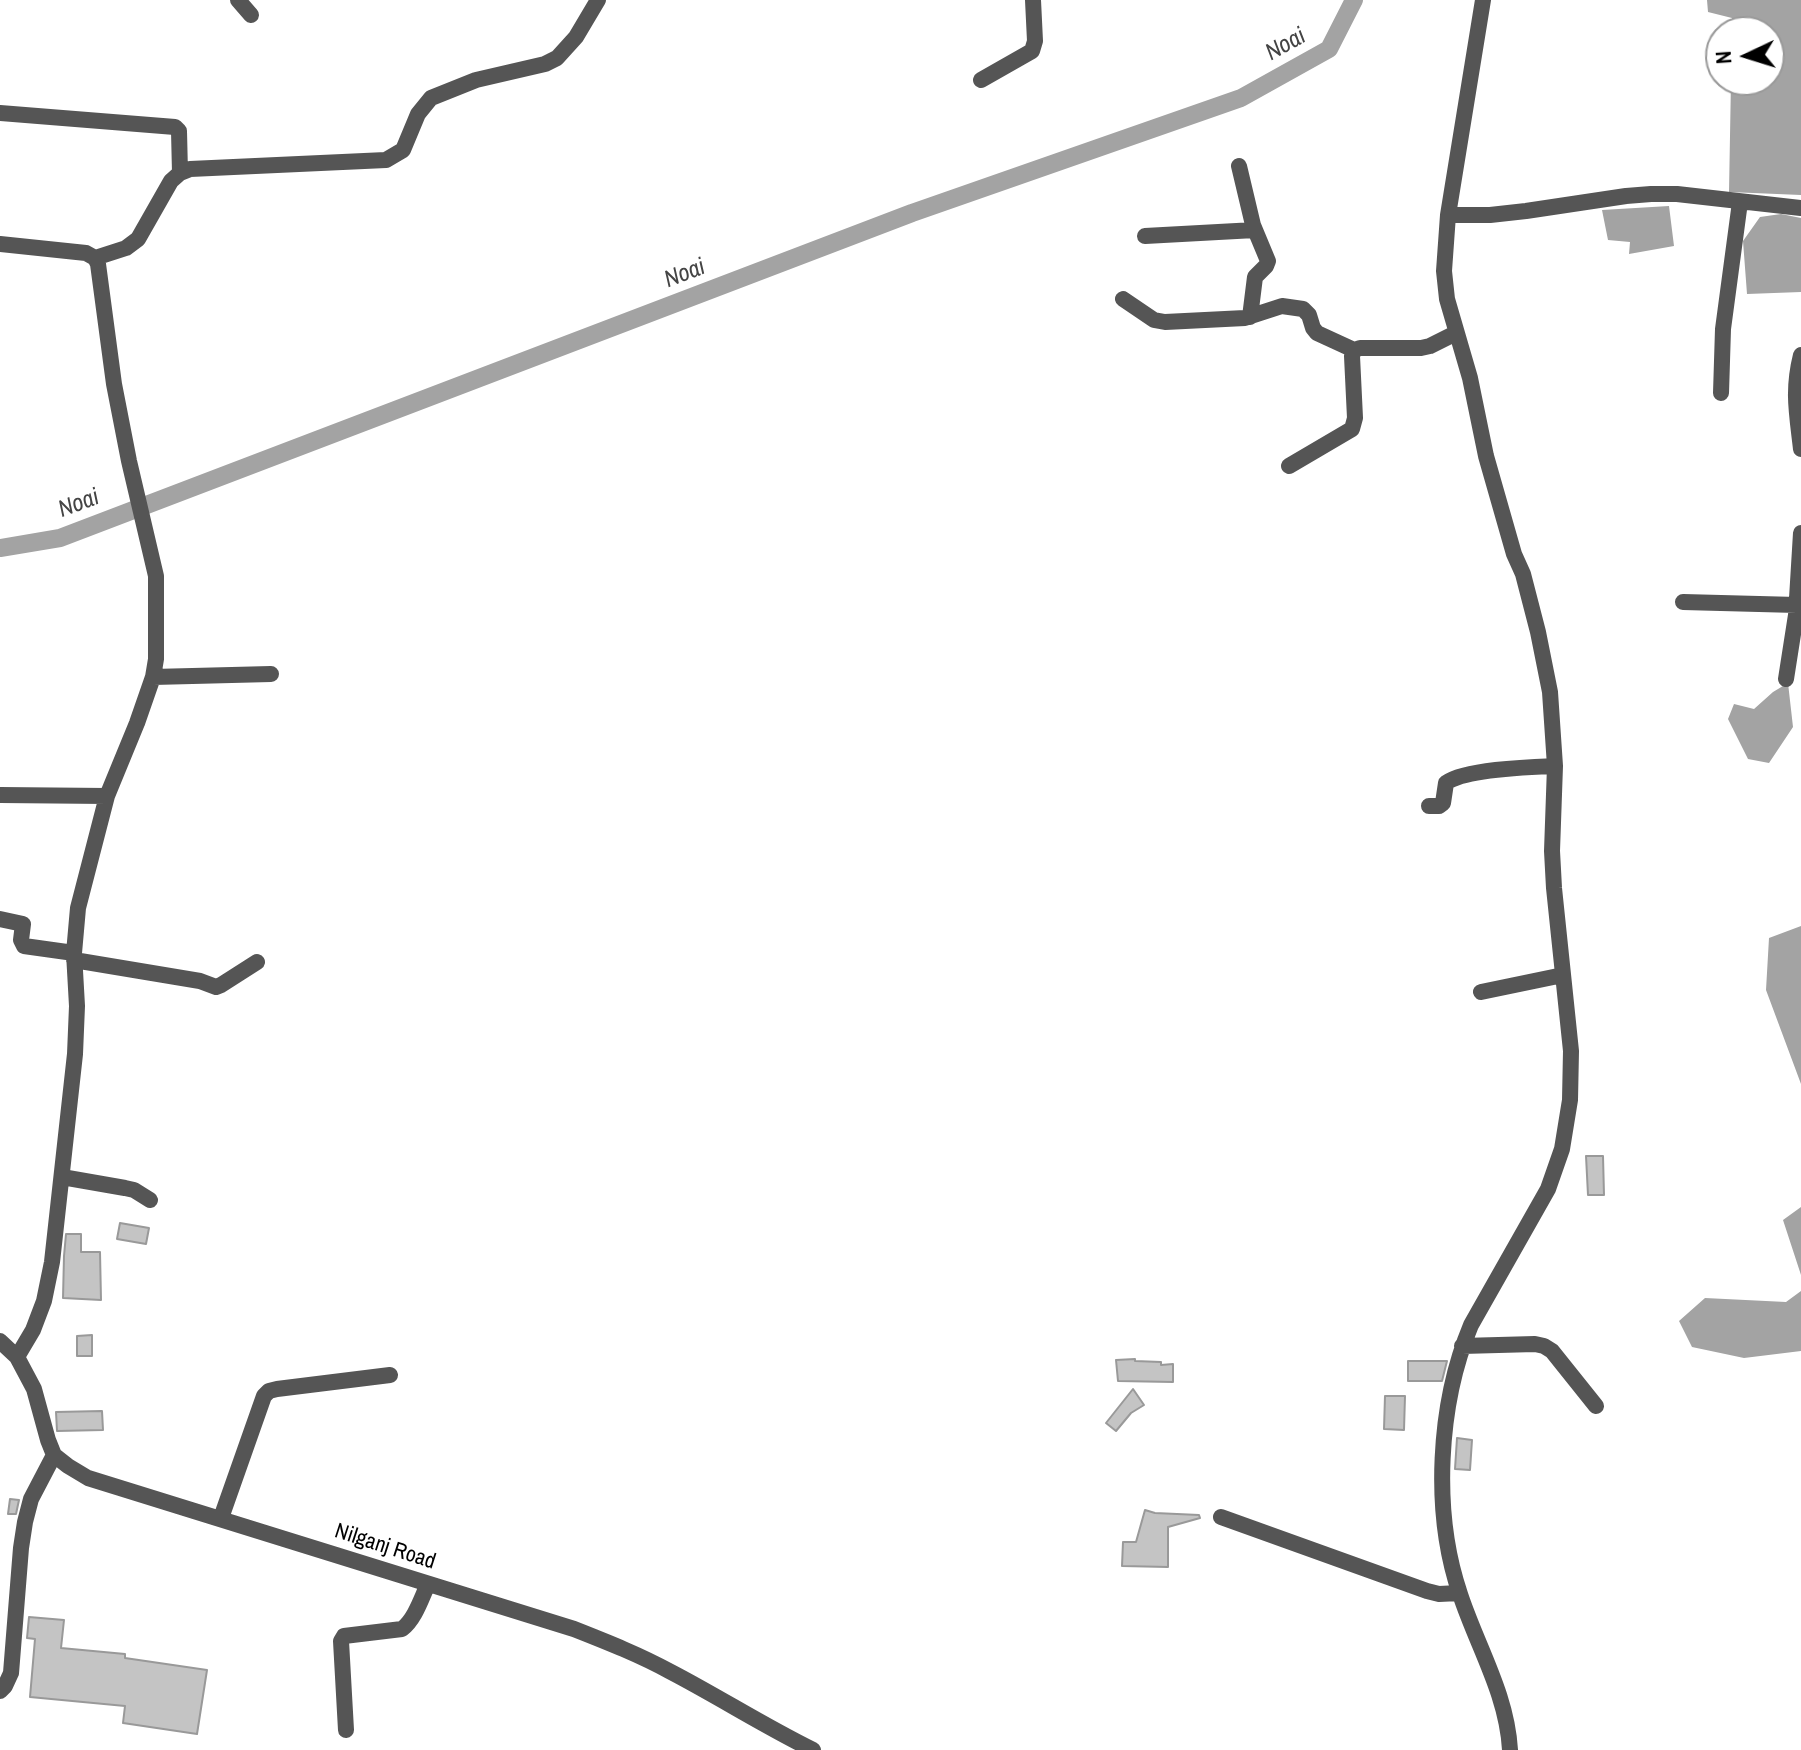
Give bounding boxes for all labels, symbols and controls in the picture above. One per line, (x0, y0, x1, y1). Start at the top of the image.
north arrow (1705, 16, 1785, 96)
water label: Noai (1261, 22, 1311, 68)
text: N (1708, 50, 1738, 65)
water label: Noai (660, 253, 710, 295)
water label: Noai (55, 483, 103, 525)
street label: Nilganj Road (331, 1518, 439, 1576)

